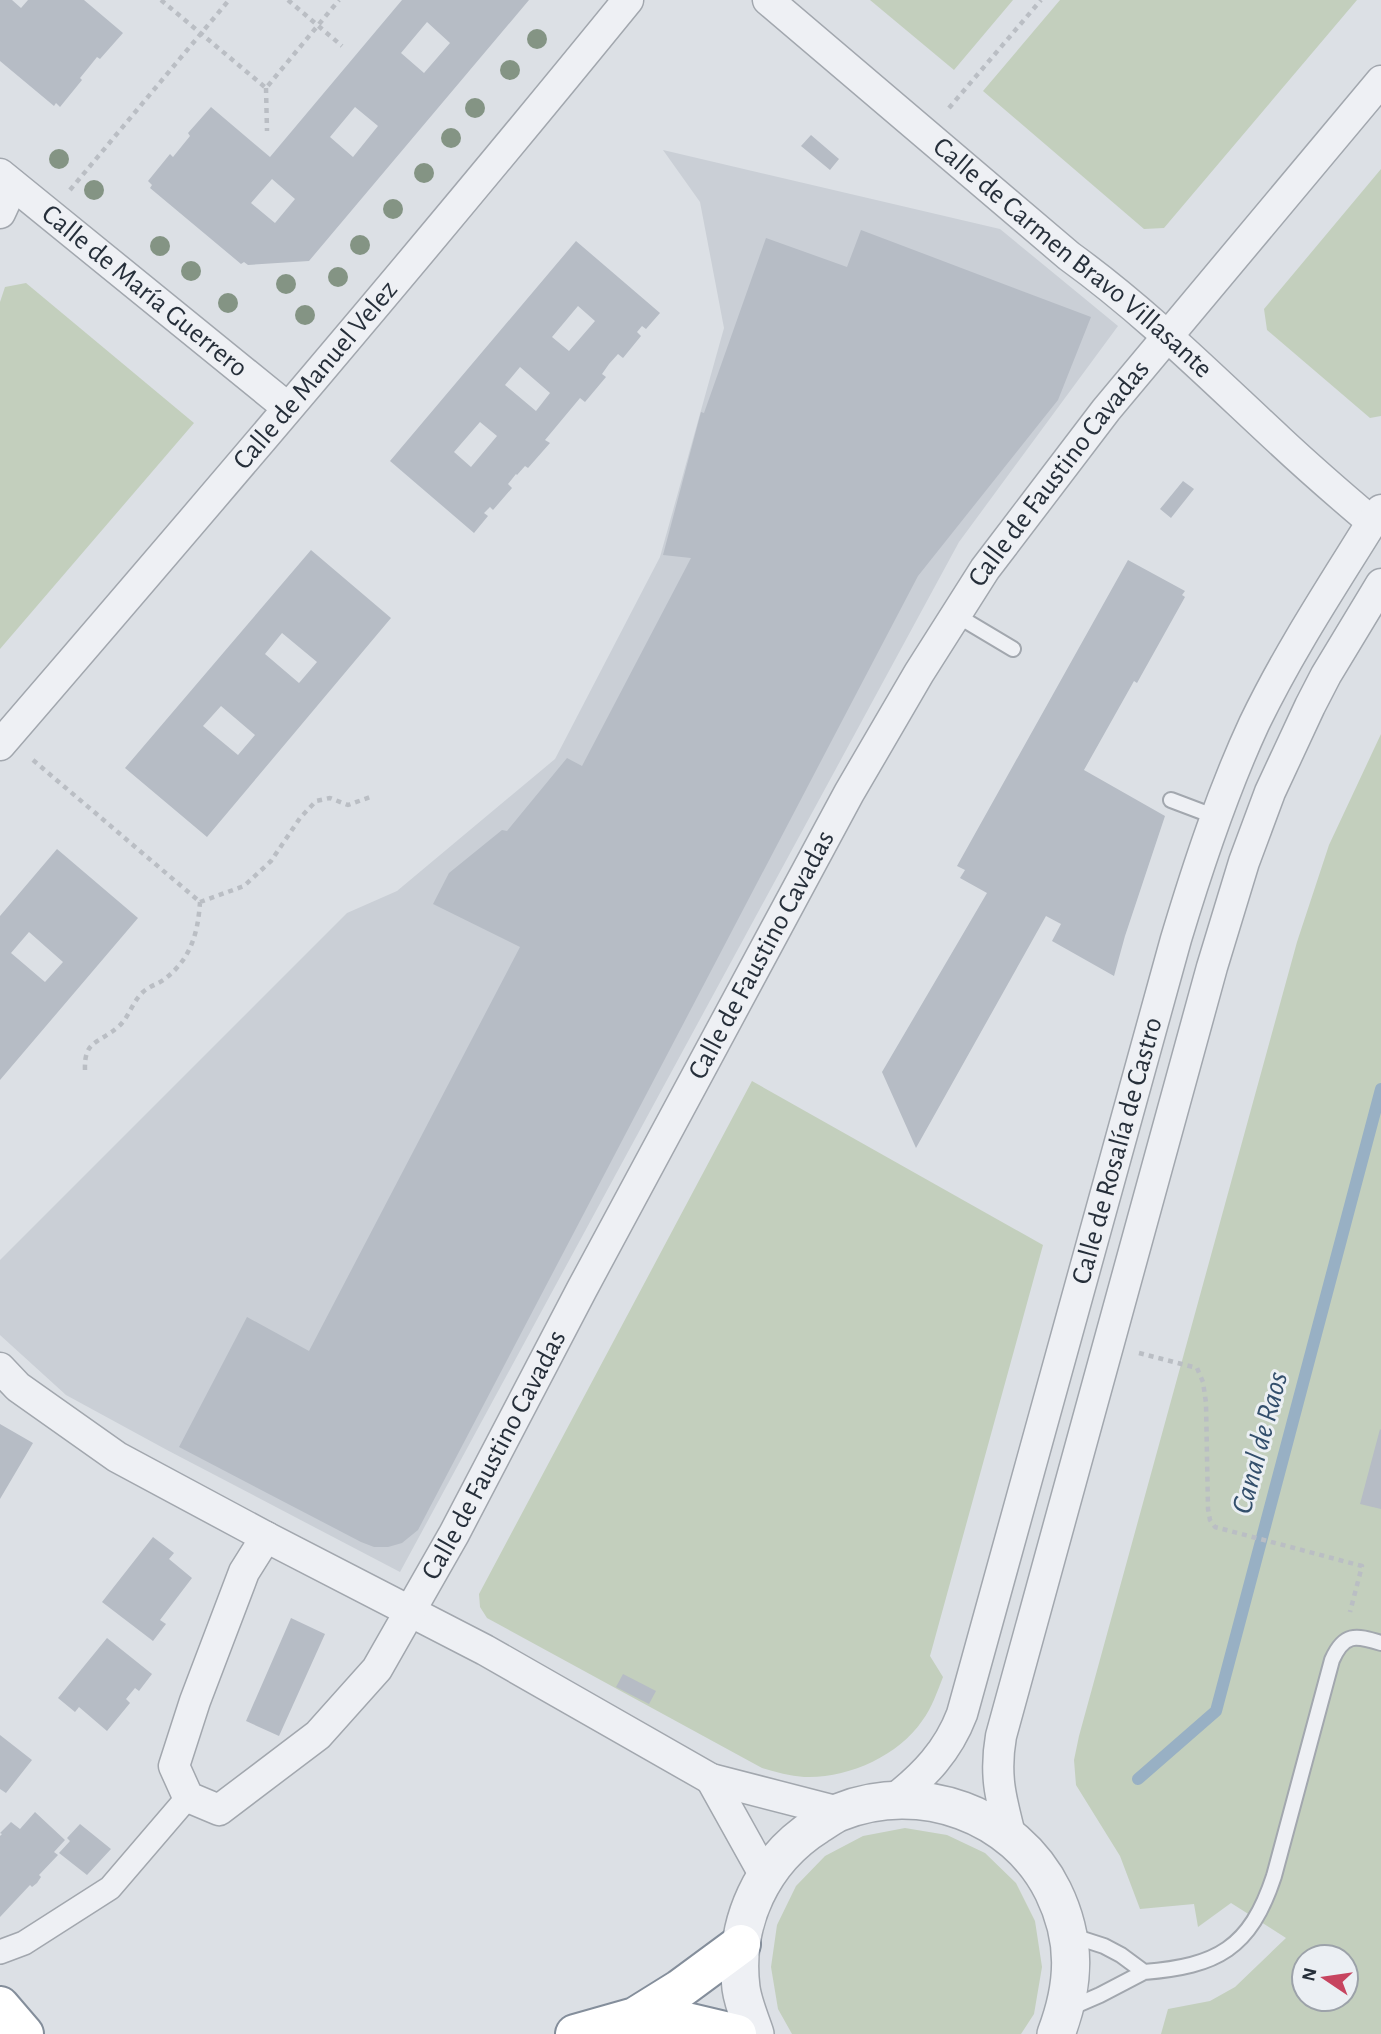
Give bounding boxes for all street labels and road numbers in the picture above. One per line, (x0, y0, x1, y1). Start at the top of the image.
street label: Calle de Carmen Bravo Villasante (927, 133, 1217, 384)
street label: Calle de María Guerrero (36, 200, 253, 383)
street label: Calle de Manuel Velez (228, 276, 403, 475)
street label: Calle de Faustino Cavadas (963, 355, 1155, 592)
street label: Calle de Faustino Cavadas (684, 826, 840, 1084)
street label: Calle de Rosalía de Castro (1067, 1014, 1168, 1287)
street label: Calle de Faustino Cavadas (417, 1326, 572, 1585)

